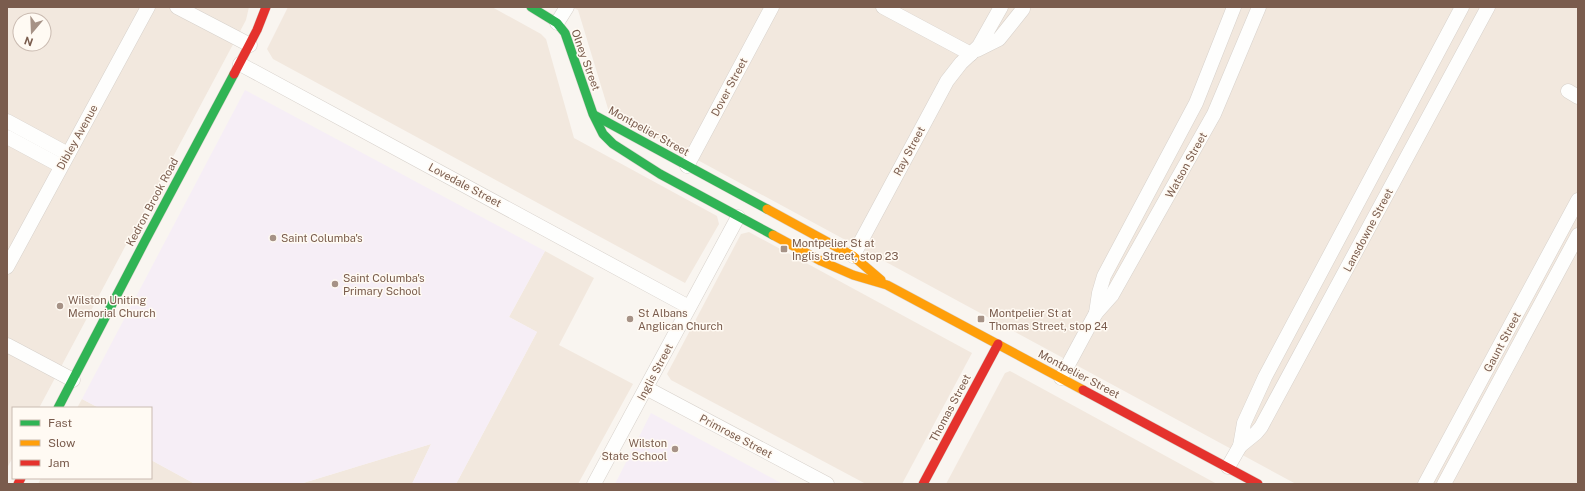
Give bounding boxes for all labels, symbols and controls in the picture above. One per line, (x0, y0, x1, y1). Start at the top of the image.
north arrow (12, 12, 52, 52)
street label: Olney Street (569, 28, 603, 92)
text: N (23, 34, 35, 49)
street label: Dover Street (709, 56, 749, 118)
street label: Dibley Avenue (54, 102, 100, 172)
street label: Montpelier Street (607, 104, 691, 158)
street label: Ray Street (891, 124, 927, 178)
street label: Watson Street (1163, 130, 1209, 200)
street label: Kedron Brook Road (124, 156, 180, 248)
street label: Lovedale Street (427, 161, 503, 209)
street label: Lansdowne Street (1341, 186, 1395, 274)
place label: Saint Columba's (281, 232, 363, 244)
marker: Saint Columba's (268, 233, 278, 243)
place label: Montpelier St at Inglis Street, stop 23 (792, 237, 898, 262)
marker: Montpelier St at Inglis Street, stop 23 (779, 244, 789, 254)
place label: Saint Columba's Primary School (343, 272, 425, 297)
marker: Saint Columba's Primary School (330, 279, 340, 289)
place label: Wilston Uniting Memorial Church (68, 294, 156, 319)
marker: Wilston Uniting Memorial Church (55, 301, 65, 311)
place label: St Albans Anglican Church (638, 307, 723, 332)
place label: Montpelier St at Thomas Street, stop 24 (989, 307, 1108, 332)
street label: Gaunt Street (1481, 310, 1523, 374)
marker: St Albans Anglican Church (625, 314, 635, 324)
marker: Montpelier St at Thomas Street, stop 24 (976, 314, 986, 324)
street label: Inglis Street (635, 342, 675, 402)
street label: Montpelier Street (1036, 347, 1122, 401)
street label: Thomas Street (927, 372, 973, 444)
legend (12, 407, 152, 479)
street label: Primrose Street (698, 412, 774, 460)
text: Fast (48, 416, 73, 430)
text: Slow (48, 436, 76, 450)
place label: Wilston State School (601, 437, 667, 462)
marker: Wilston State School (670, 444, 680, 454)
text: Jam (48, 456, 70, 470)

